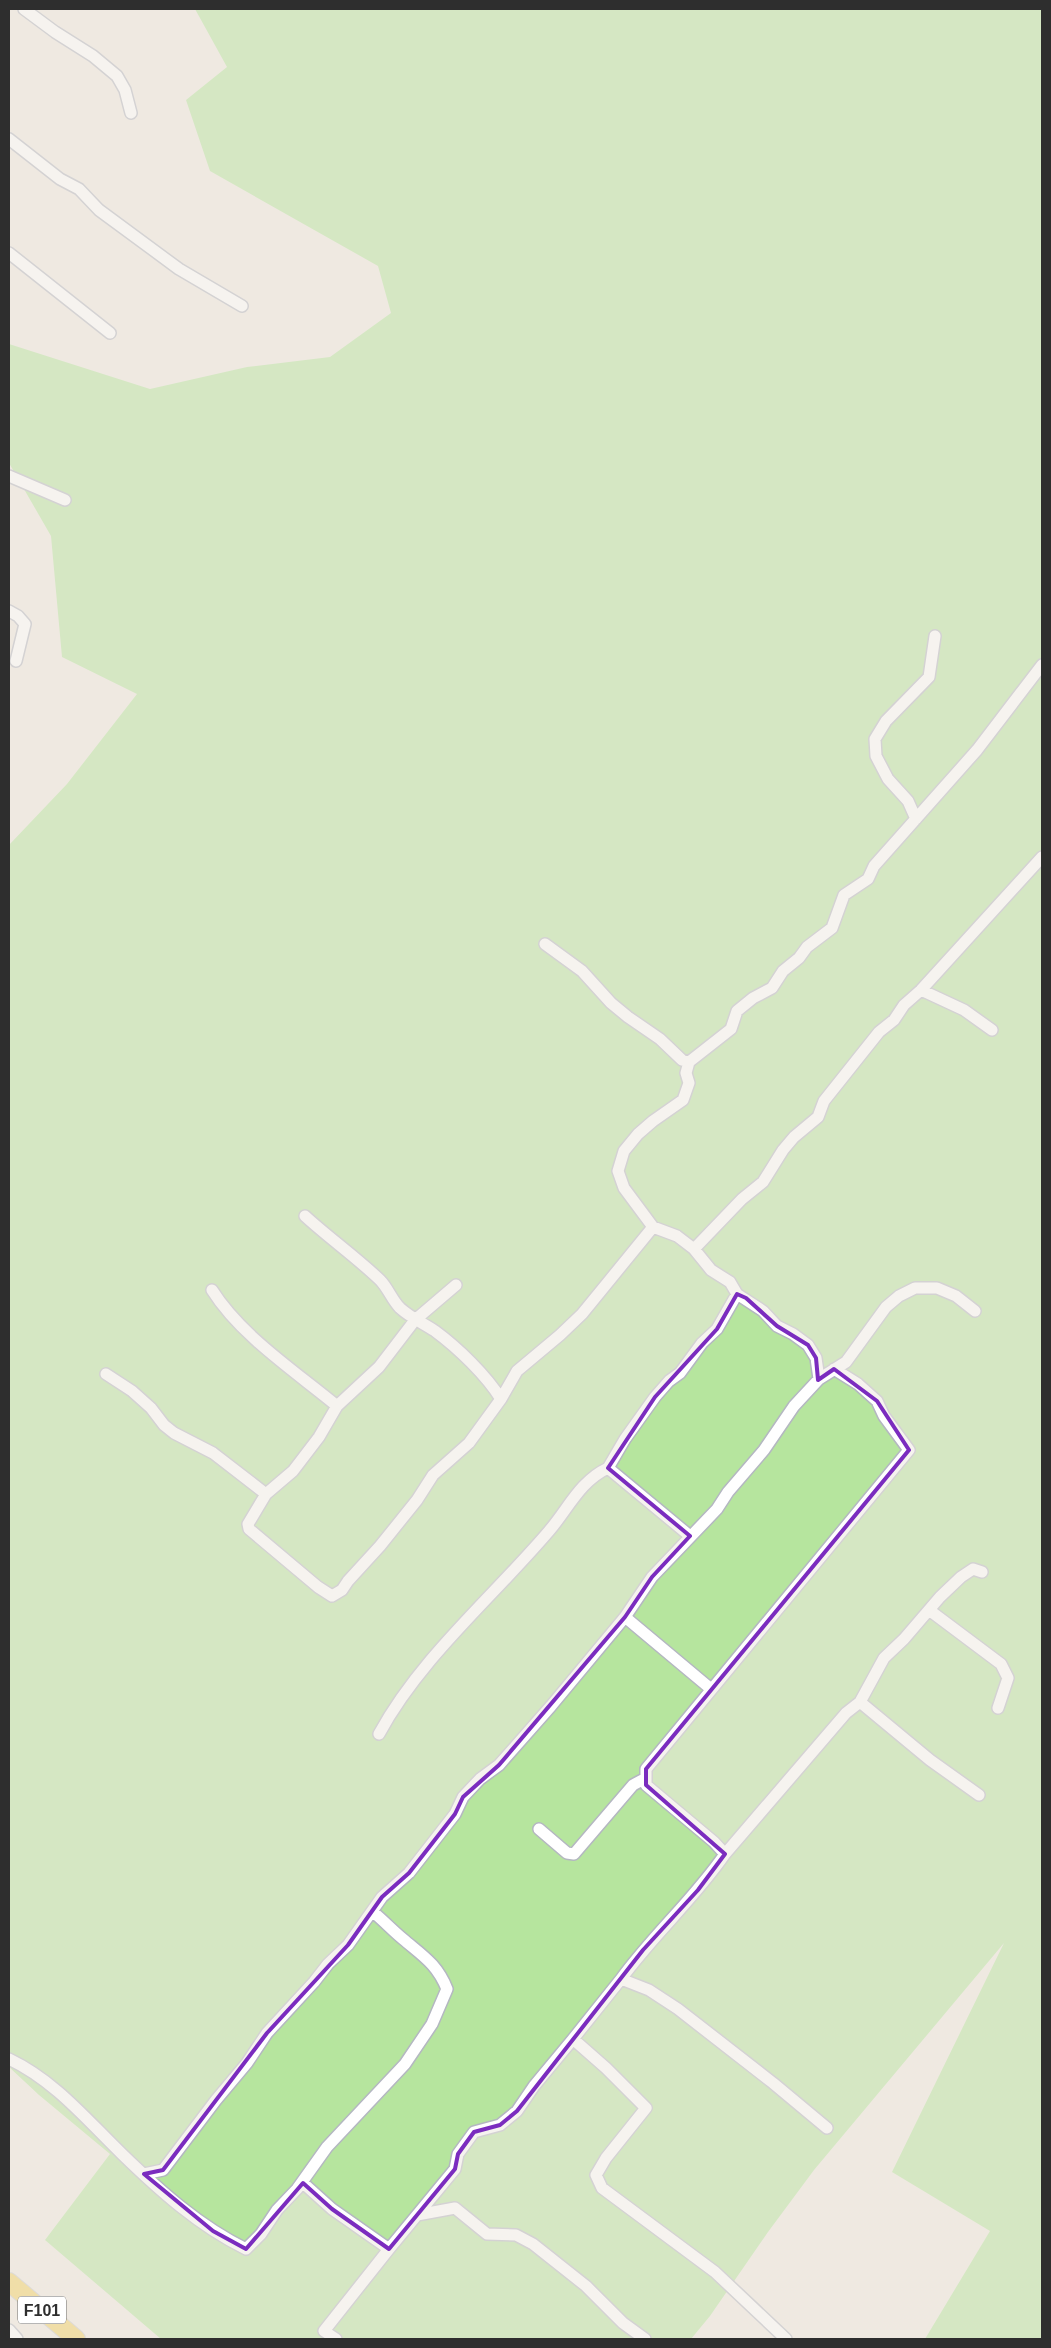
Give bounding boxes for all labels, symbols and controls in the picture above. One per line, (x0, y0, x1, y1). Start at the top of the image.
road number: F101 (18, 2296, 66, 2324)

